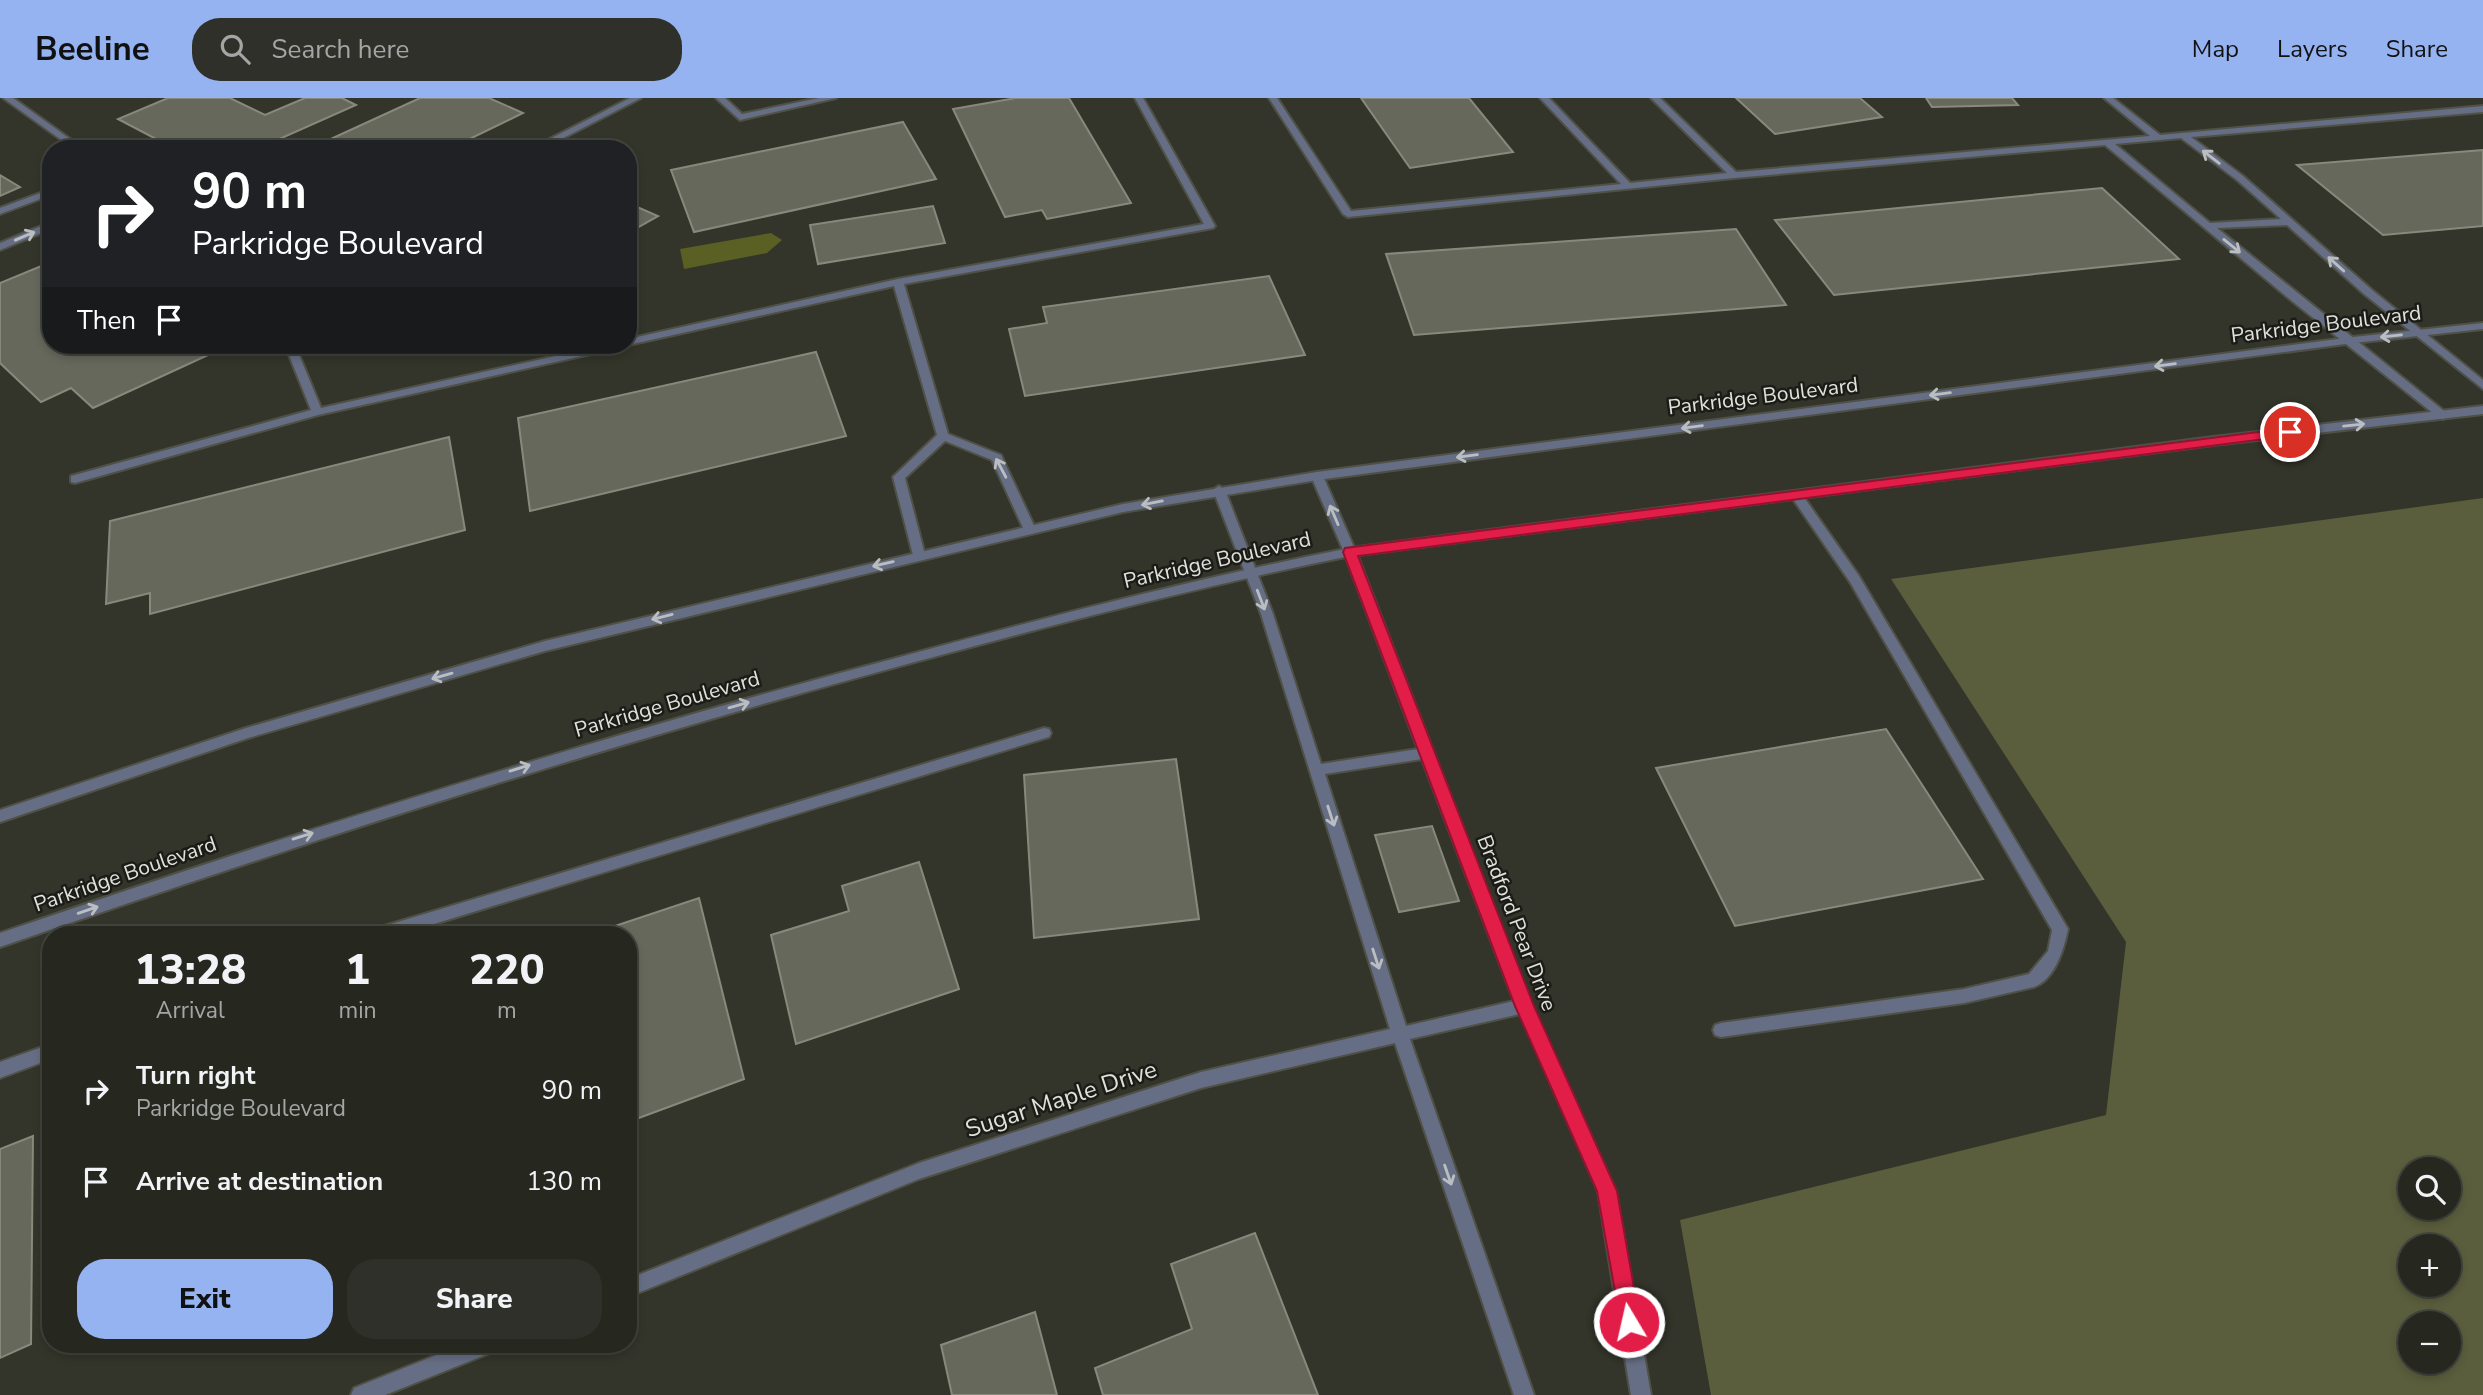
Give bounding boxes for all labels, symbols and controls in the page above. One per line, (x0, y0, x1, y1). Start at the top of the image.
search box (192, 18, 682, 81)
text: Beeline (35, 27, 150, 72)
icon: search (216, 30, 254, 68)
text: Search here (272, 32, 409, 67)
text: Map (2192, 33, 2239, 65)
text: Layers (2277, 33, 2348, 65)
text: Share (2386, 33, 2448, 65)
one-way arrow (2202, 149, 2221, 164)
text: 90 m (192, 158, 307, 225)
icon: right (77, 168, 168, 259)
text: Parkridge Boulevard (192, 222, 484, 265)
one-way arrow (14, 229, 36, 242)
one-way arrow (2222, 238, 2240, 253)
one-way arrow (2328, 256, 2346, 272)
street label: Parkridge Boulevard (2229, 298, 2423, 350)
icon: arrive (150, 301, 188, 339)
text: Then (77, 303, 136, 338)
one-way arrow (2380, 330, 2403, 343)
one-way arrow (2154, 358, 2177, 371)
street label: Parkridge Boulevard (1666, 370, 1860, 422)
one-way arrow (1929, 388, 1951, 401)
pin (2260, 402, 2320, 462)
icon: arrive (2271, 413, 2309, 451)
one-way arrow (2342, 418, 2365, 431)
one-way arrow (1682, 420, 1704, 433)
one-way arrow (1456, 450, 1479, 463)
one-way arrow (994, 458, 1007, 479)
one-way arrow (1141, 496, 1164, 510)
one-way arrow (1327, 505, 1340, 526)
street label: Parkridge Boulevard (1121, 525, 1313, 595)
one-way arrow (872, 557, 895, 571)
one-way arrow (1256, 588, 1268, 610)
one-way arrow (651, 612, 673, 625)
street label: Parkridge Boulevard (571, 664, 763, 744)
one-way arrow (431, 671, 453, 684)
one-way arrow (727, 698, 749, 711)
one-way arrow (509, 761, 531, 774)
one-way arrow (1325, 805, 1338, 827)
one-way arrow (292, 829, 314, 842)
street label: Parkridge Boulevard (30, 830, 220, 918)
street label: Bradford Pear Drive (1471, 831, 1563, 1015)
one-way arrow (76, 903, 98, 915)
text: 13:28 (134, 942, 246, 999)
text: 1 (345, 942, 370, 999)
text: 220 (469, 942, 545, 999)
one-way arrow (1371, 947, 1383, 969)
text: Arrival (156, 995, 225, 1026)
text: min (339, 995, 377, 1026)
text: m (497, 995, 517, 1026)
street label: Sugar Maple Drive (961, 1053, 1161, 1145)
text: Turn right (136, 1058, 255, 1093)
icon: right (77, 1072, 115, 1110)
text: 90 m (542, 1073, 602, 1108)
text: Parkridge Boulevard (136, 1093, 346, 1124)
map controls (2398, 1157, 2461, 1374)
button: search (2398, 1157, 2461, 1220)
icon: arrive (77, 1163, 115, 1201)
one-way arrow (1443, 1163, 1455, 1185)
text: Arrive at destination (136, 1164, 383, 1199)
text: 130 m (526, 1164, 602, 1199)
button: + (2398, 1234, 2461, 1297)
button: Exit (77, 1259, 333, 1339)
button: Share (347, 1259, 602, 1339)
position arrow (1592, 1285, 1666, 1359)
button: − (2398, 1311, 2461, 1374)

